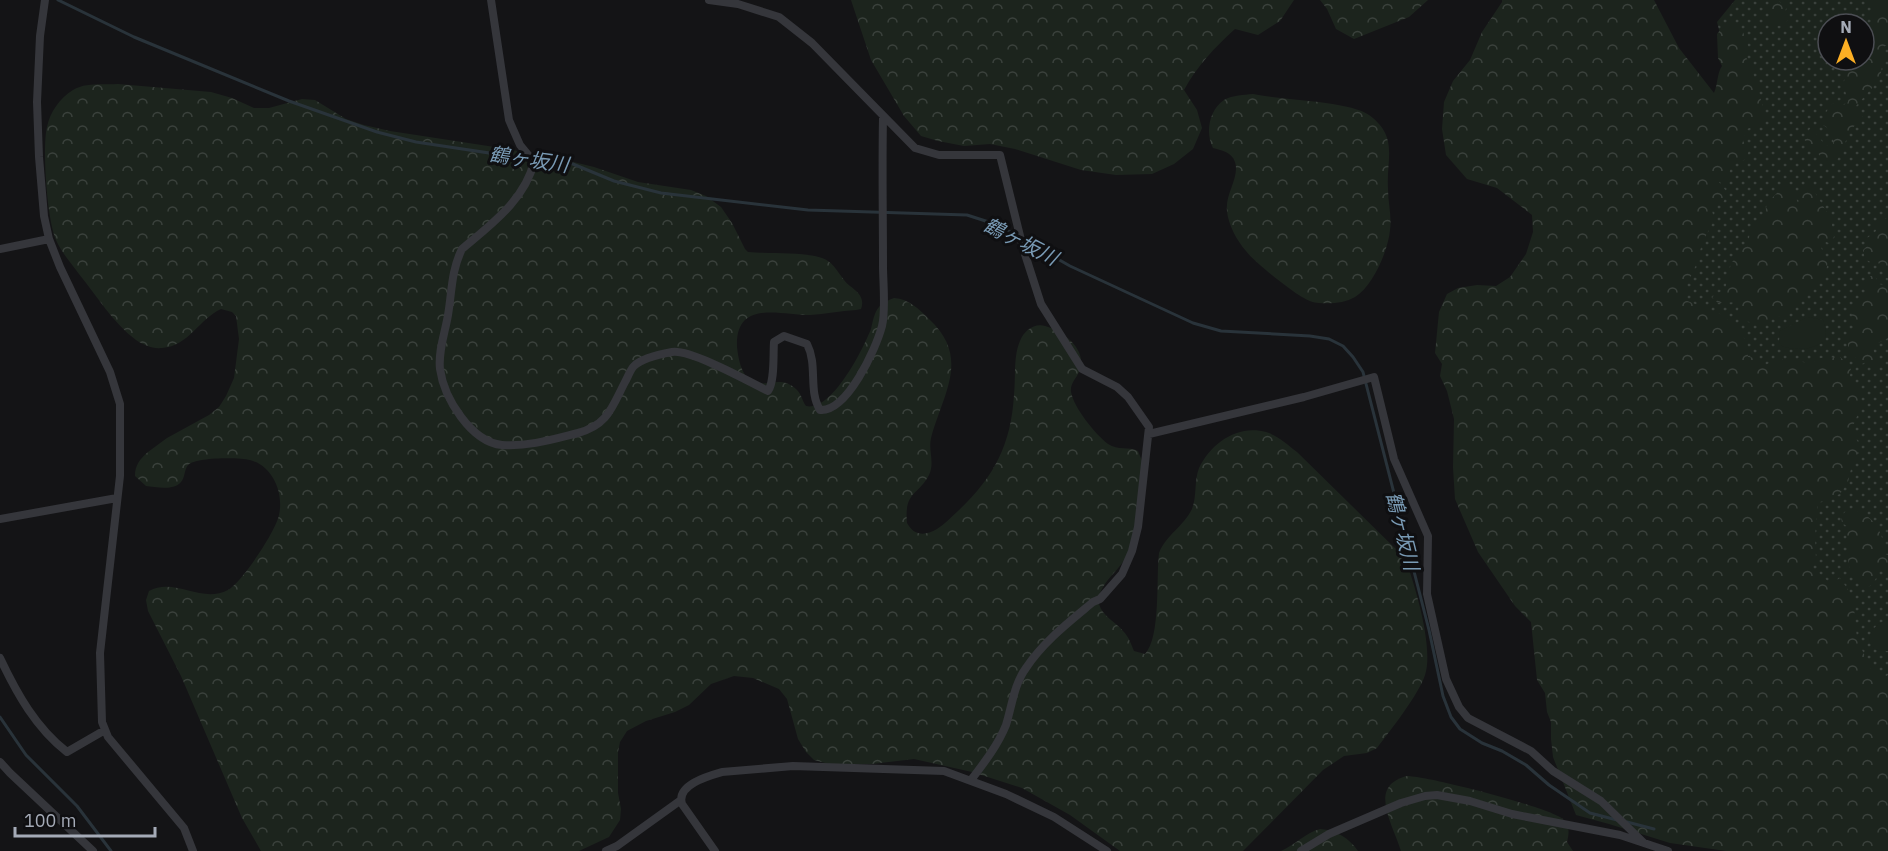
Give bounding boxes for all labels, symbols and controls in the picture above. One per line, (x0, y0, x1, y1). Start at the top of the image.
north arrow (1816, 12, 1876, 72)
text: N (1840, 17, 1852, 37)
water label: 鶴ヶ坂川 (488, 140, 572, 178)
water label: 鶴ヶ坂川 (979, 211, 1065, 272)
water label: 鶴ヶ坂川 (1380, 489, 1426, 575)
scale bar (15, 800, 154, 838)
text: 100 m (24, 809, 76, 832)

